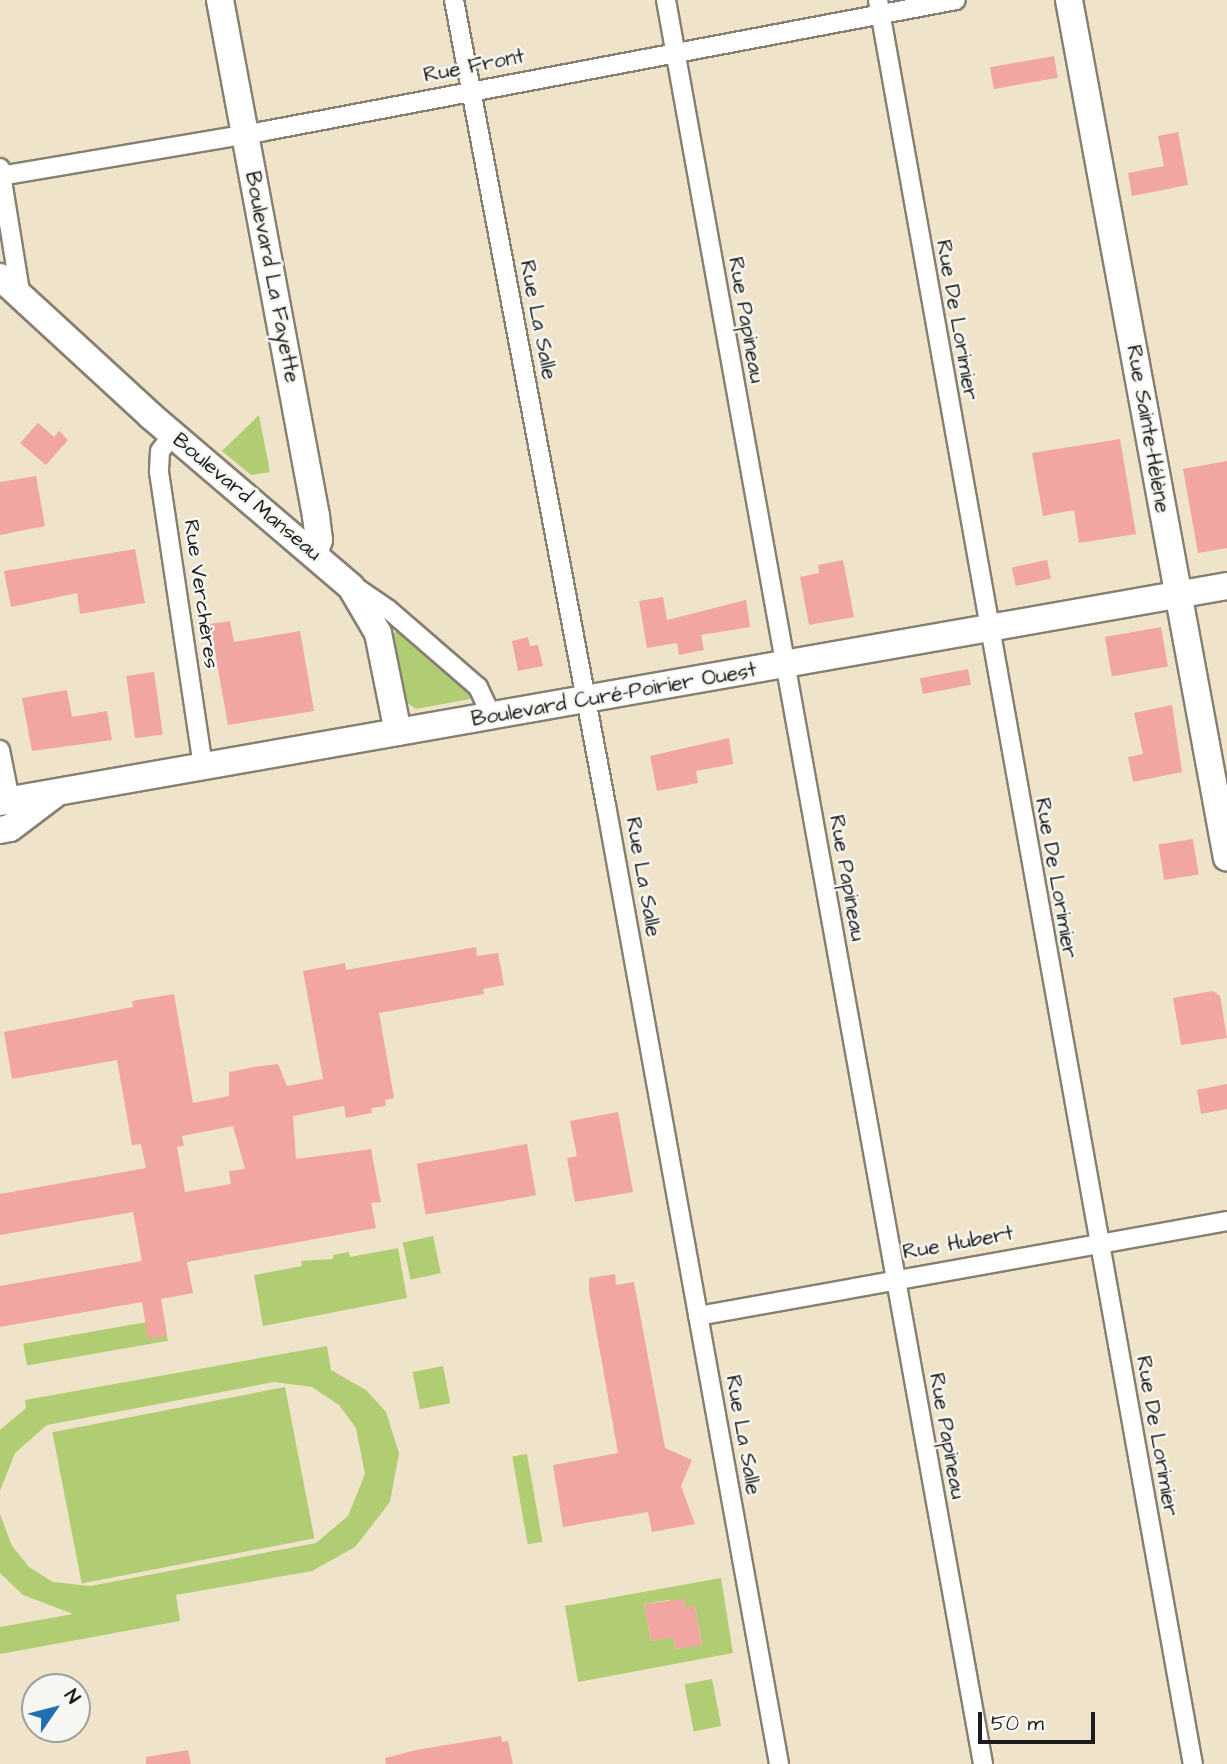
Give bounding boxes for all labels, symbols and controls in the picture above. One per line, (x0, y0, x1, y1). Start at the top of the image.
street label: Rue Front (421, 44, 527, 88)
street label: Boulevard La Fayette (239, 169, 305, 385)
street label: Rue De Lorimier (930, 238, 984, 402)
street label: Rue Papineau (723, 255, 769, 385)
street label: Rue La Salle (514, 258, 562, 382)
street label: Rue Sainte-Hélène (1121, 343, 1175, 515)
street label: Boulevard Manseau (168, 428, 326, 566)
street label: Rue Verchères (178, 518, 224, 670)
street label: Boulevard Curé-Poirier Ouest (469, 657, 759, 733)
street label: Rue De Lorimier (1029, 796, 1083, 960)
street label: Rue Papineau (824, 813, 870, 943)
street label: Rue La Salle (620, 815, 666, 939)
street label: Rue Hubert (901, 1221, 1015, 1265)
street label: Rue De Lorimier (1130, 1354, 1184, 1518)
street label: Rue Papineau (924, 1371, 970, 1501)
street label: Rue La Salle (720, 1373, 766, 1497)
north arrow (21, 1673, 91, 1743)
text: N (57, 1684, 86, 1709)
scale bar (982, 1698, 1099, 1742)
text: 50 m (991, 1709, 1044, 1738)

